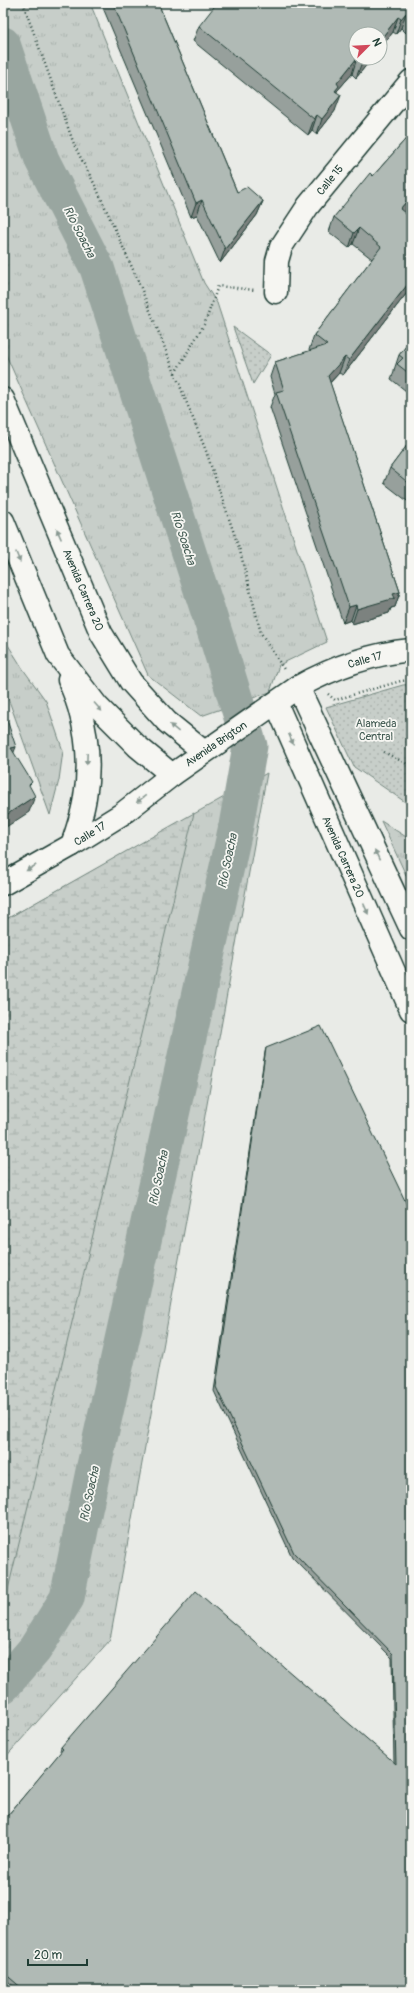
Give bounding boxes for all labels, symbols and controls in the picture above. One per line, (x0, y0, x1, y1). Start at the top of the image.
north arrow (348, 26, 388, 66)
text: N (369, 36, 384, 49)
street label: Calle 15 (314, 162, 346, 198)
water label: Río Soacha (60, 204, 99, 261)
water label: Río Soacha (167, 509, 199, 568)
one-way arrow (56, 528, 62, 539)
street label: Avenida Carrera 20 (60, 547, 106, 633)
one-way arrow (15, 551, 21, 563)
street label: Calle 17 (346, 649, 384, 671)
one-way arrow (94, 702, 103, 712)
park label: Alameda Central (356, 717, 396, 743)
street label: Avenida Brigton (183, 719, 249, 769)
one-way arrow (168, 723, 179, 732)
one-way arrow (289, 733, 295, 745)
one-way arrow (84, 753, 90, 766)
one-way arrow (136, 795, 147, 804)
street label: Avenida Carrera 20 (319, 814, 367, 900)
street label: Calle 17 (72, 819, 108, 849)
water label: Río Soacha (215, 831, 241, 890)
one-way arrow (374, 850, 380, 861)
one-way arrow (25, 865, 37, 872)
one-way arrow (363, 904, 369, 915)
water label: Río Soacha (146, 1148, 172, 1207)
water label: Río Soacha (77, 1464, 103, 1523)
scale bar (28, 1941, 87, 1967)
text: 20 m (34, 1948, 63, 1963)

